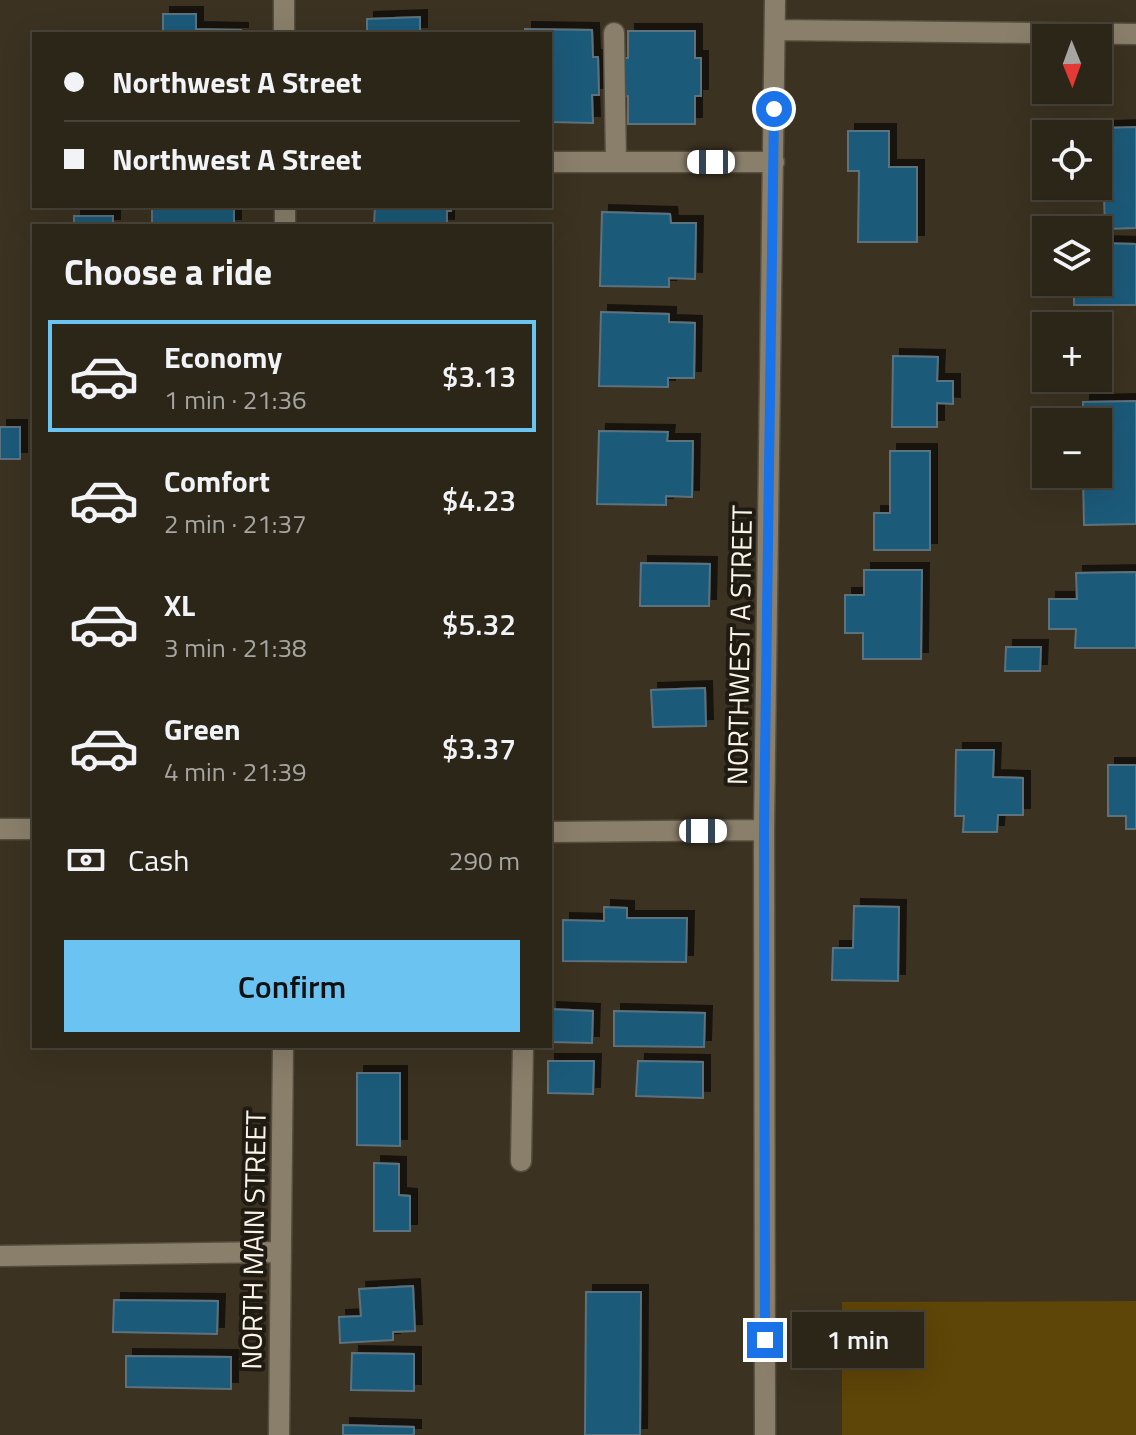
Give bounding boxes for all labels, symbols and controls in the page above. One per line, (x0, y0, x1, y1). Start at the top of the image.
north arrow (1032, 24, 1112, 104)
map controls (1032, 24, 1112, 488)
text: Northwest A Street (112, 59, 362, 105)
route start (756, 91, 792, 127)
button: locate (1032, 120, 1112, 200)
text: Northwest A Street (112, 136, 362, 182)
car (687, 150, 735, 174)
button: layers (1032, 216, 1112, 296)
text: Choose a ride (64, 244, 272, 299)
button: + (1032, 312, 1112, 392)
text: Economy (164, 334, 282, 380)
icon: car (68, 340, 140, 412)
text: $3.13 (442, 353, 516, 399)
text: 1 min · 21:36 (164, 380, 307, 419)
button: − (1032, 408, 1112, 488)
text: Comfort (164, 458, 270, 504)
icon: car (68, 464, 140, 536)
text: $4.23 (442, 477, 516, 523)
text: 2 min · 21:37 (164, 504, 307, 543)
street label: NORTHWEST A STREET (715, 504, 763, 785)
text: XL (164, 582, 195, 628)
icon: car (68, 588, 140, 660)
text: $5.32 (442, 601, 516, 647)
text: 3 min · 21:38 (164, 628, 307, 667)
text: Green (164, 706, 241, 752)
icon: car (68, 712, 140, 784)
text: $3.37 (442, 725, 516, 771)
text: 4 min · 21:39 (164, 752, 307, 791)
car (679, 819, 727, 843)
text: Cash (128, 837, 189, 883)
icon: cash (64, 838, 108, 882)
text: 290 m (449, 841, 520, 880)
button: Confirm (64, 940, 520, 1032)
street label: NORTH MAIN STREET (229, 1110, 277, 1370)
callout: 1 min (793, 1312, 925, 1368)
text: 1 min (827, 1320, 889, 1359)
route end (747, 1322, 783, 1358)

